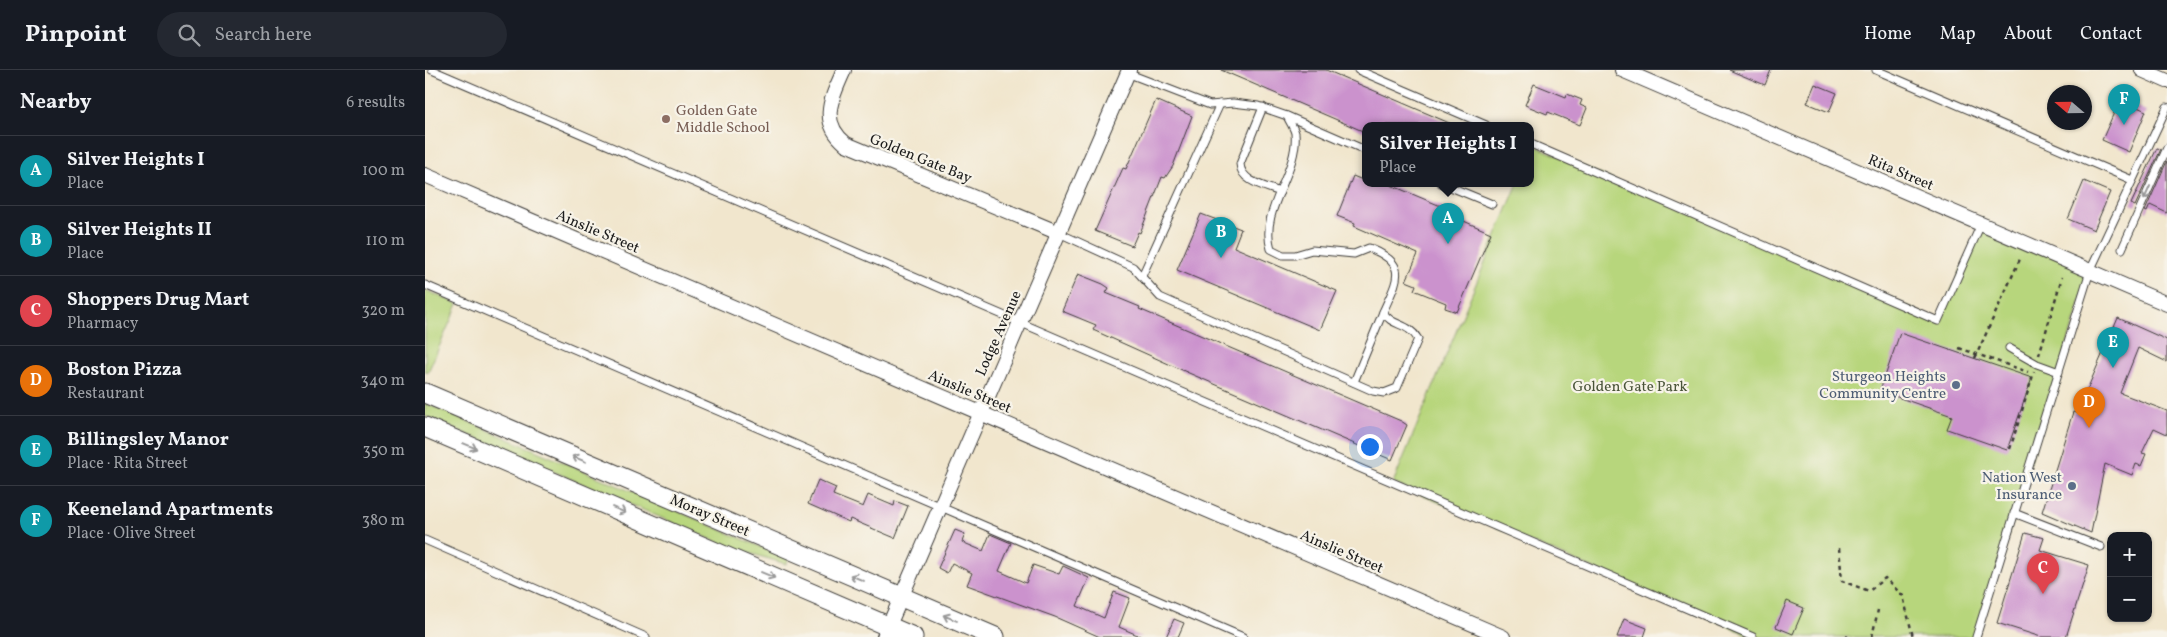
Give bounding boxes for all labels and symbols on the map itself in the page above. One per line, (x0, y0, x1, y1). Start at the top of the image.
pin: F (2108, 84, 2140, 125)
north arrow (2047, 85, 2092, 130)
place label: Golden Gate Middle School (676, 101, 770, 139)
marker: Golden Gate Middle School (660, 113, 672, 125)
street label: Golden Gate Bay (866, 129, 975, 189)
street label: Rita Street (1864, 150, 1937, 197)
one-way arrow (2142, 185, 2152, 200)
pin: A (1432, 203, 1464, 244)
street label: Ainslie Street (552, 205, 642, 259)
pin: B (1205, 217, 1237, 258)
street label: Lodge Avenue (971, 287, 1028, 380)
pin: E (2097, 327, 2129, 368)
street label: Ainslie Street (924, 365, 1014, 419)
place label: Sturgeon Heights Community Centre (1819, 367, 1946, 405)
park label: Golden Gate Park (1573, 377, 1687, 398)
marker: Sturgeon Heights Community Centre (1950, 379, 1962, 391)
pin: D (2073, 387, 2105, 428)
your location (1357, 434, 1383, 460)
one-way arrow (462, 442, 477, 452)
one-way arrow (572, 453, 587, 463)
place label: Nation West Insurance (1982, 468, 2062, 506)
marker: Nation West Insurance (2066, 480, 2078, 492)
street label: Moray Street (666, 490, 753, 543)
one-way arrow (611, 506, 626, 516)
street label: Ainslie Street (1296, 525, 1386, 579)
pin: C (2027, 553, 2059, 594)
one-way arrow (760, 570, 775, 580)
one-way arrow (850, 572, 865, 582)
one-way arrow (943, 612, 958, 622)

